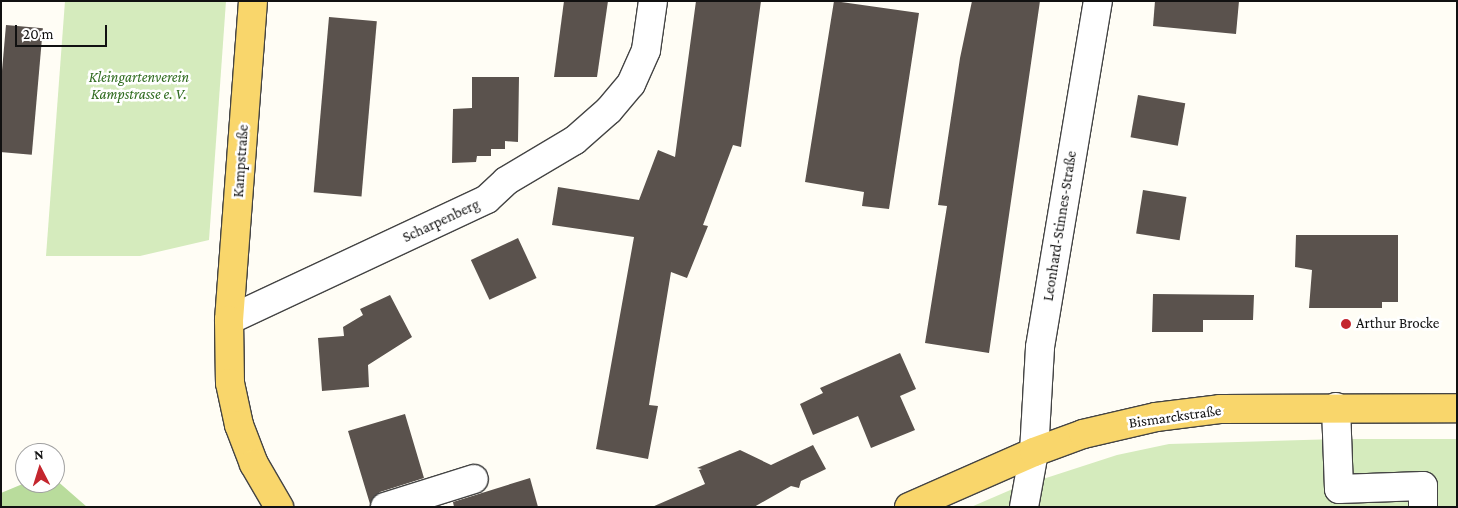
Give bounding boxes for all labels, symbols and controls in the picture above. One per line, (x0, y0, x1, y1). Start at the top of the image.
scale bar (18, 15, 110, 47)
text: 20 m (23, 26, 54, 42)
park label: Kleingartenverein Kampstrasse e. V. (89, 68, 189, 103)
street label: Kampstraße (229, 124, 253, 198)
street label: Leonhard-Stinnes-Straße (1039, 150, 1081, 302)
street label: Scharpenberg (400, 195, 482, 247)
place label: Arthur Brocke (1356, 315, 1439, 333)
marker: Arthur Brocke (1340, 318, 1352, 330)
street label: Bismarckstraße (1128, 402, 1222, 432)
north arrow (15, 443, 65, 493)
text: N (33, 446, 44, 462)

